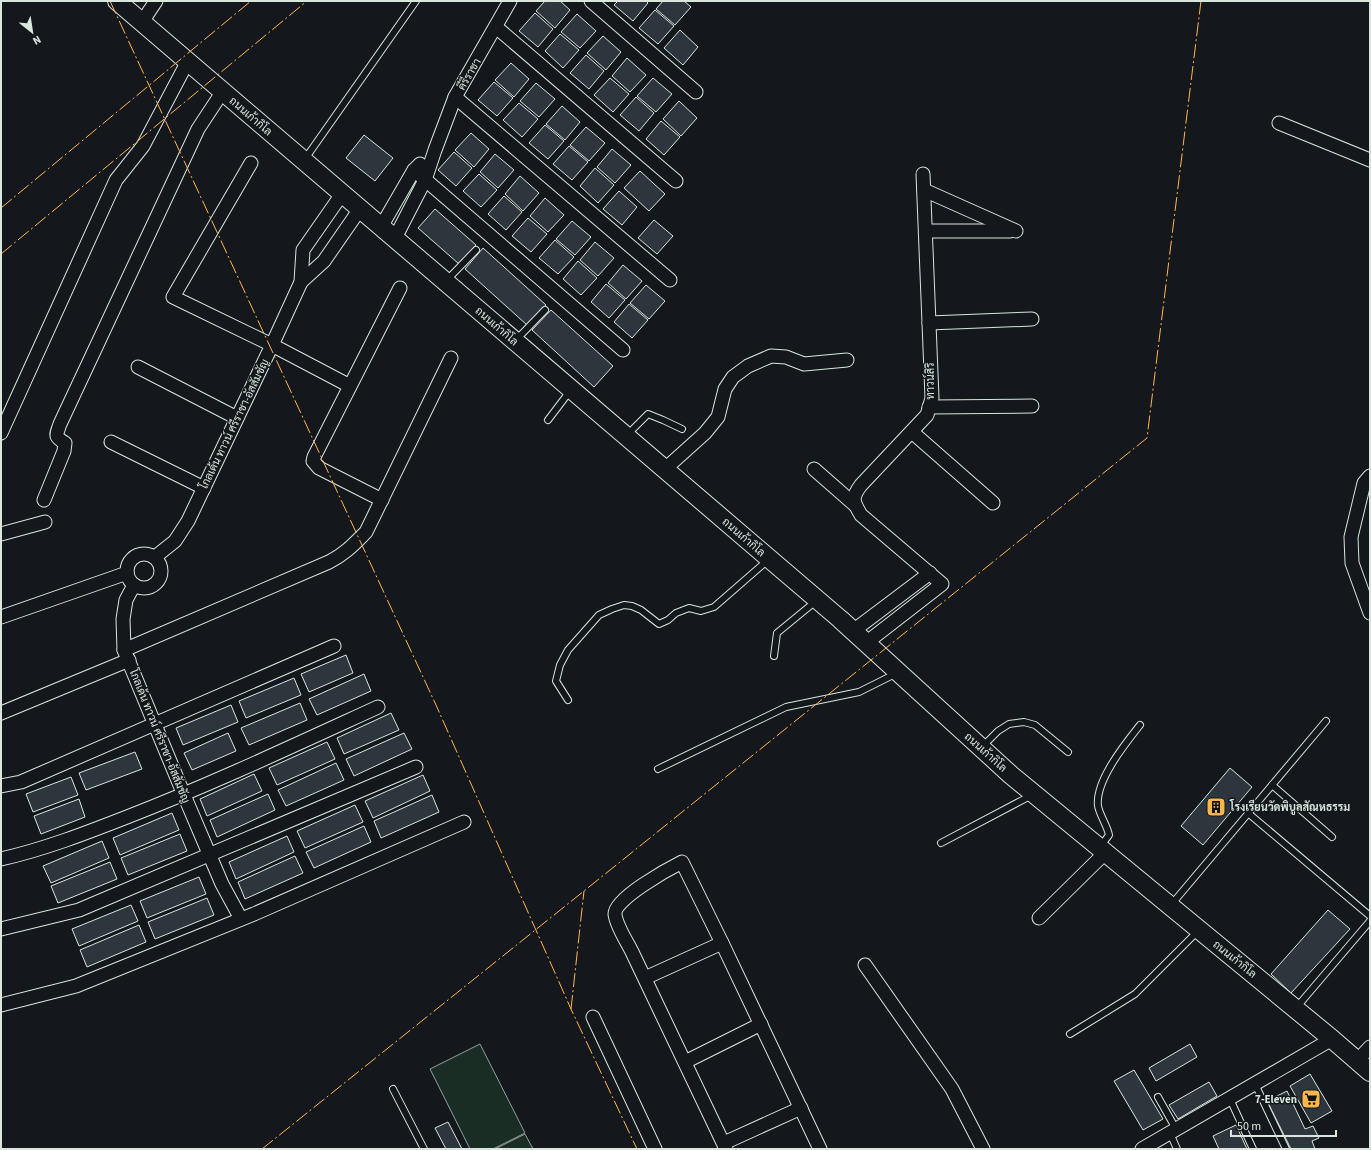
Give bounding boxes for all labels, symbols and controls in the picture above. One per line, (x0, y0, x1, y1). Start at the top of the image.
north arrow (12, 12, 52, 52)
text: N (30, 32, 44, 49)
street label: คีรีราชา (453, 55, 485, 93)
street label: ถนนเก้ากิโล (226, 93, 276, 139)
street label: ถนนเก้ากิโล (472, 303, 522, 349)
street label: โกลเด้น ทาวน์ ศรีราชา-อัสสัมชัญ (195, 356, 273, 493)
street label: ทาวน์สิริ (922, 363, 938, 399)
street label: ถนนเก้ากิโล (719, 514, 769, 560)
street label: โกลเด้น ทาวน์ ศรีราชา-อัสสัมชัญ (125, 666, 194, 805)
street label: ถนนเก้ากิโล (961, 729, 1011, 775)
building icon: โรงเรียนวัดพิบูลสัณหธรรม (1205, 796, 1227, 818)
place label: โรงเรียนวัดพิบูลสัณหธรรม (1229, 799, 1350, 815)
street label: ถนนเก้ากิโล (1210, 936, 1260, 982)
supermarket icon: 7-Eleven (1300, 1088, 1322, 1110)
place label: 7-Eleven (1255, 1092, 1297, 1107)
scale bar (1231, 1112, 1336, 1138)
text: 50 m (1237, 1118, 1261, 1135)

